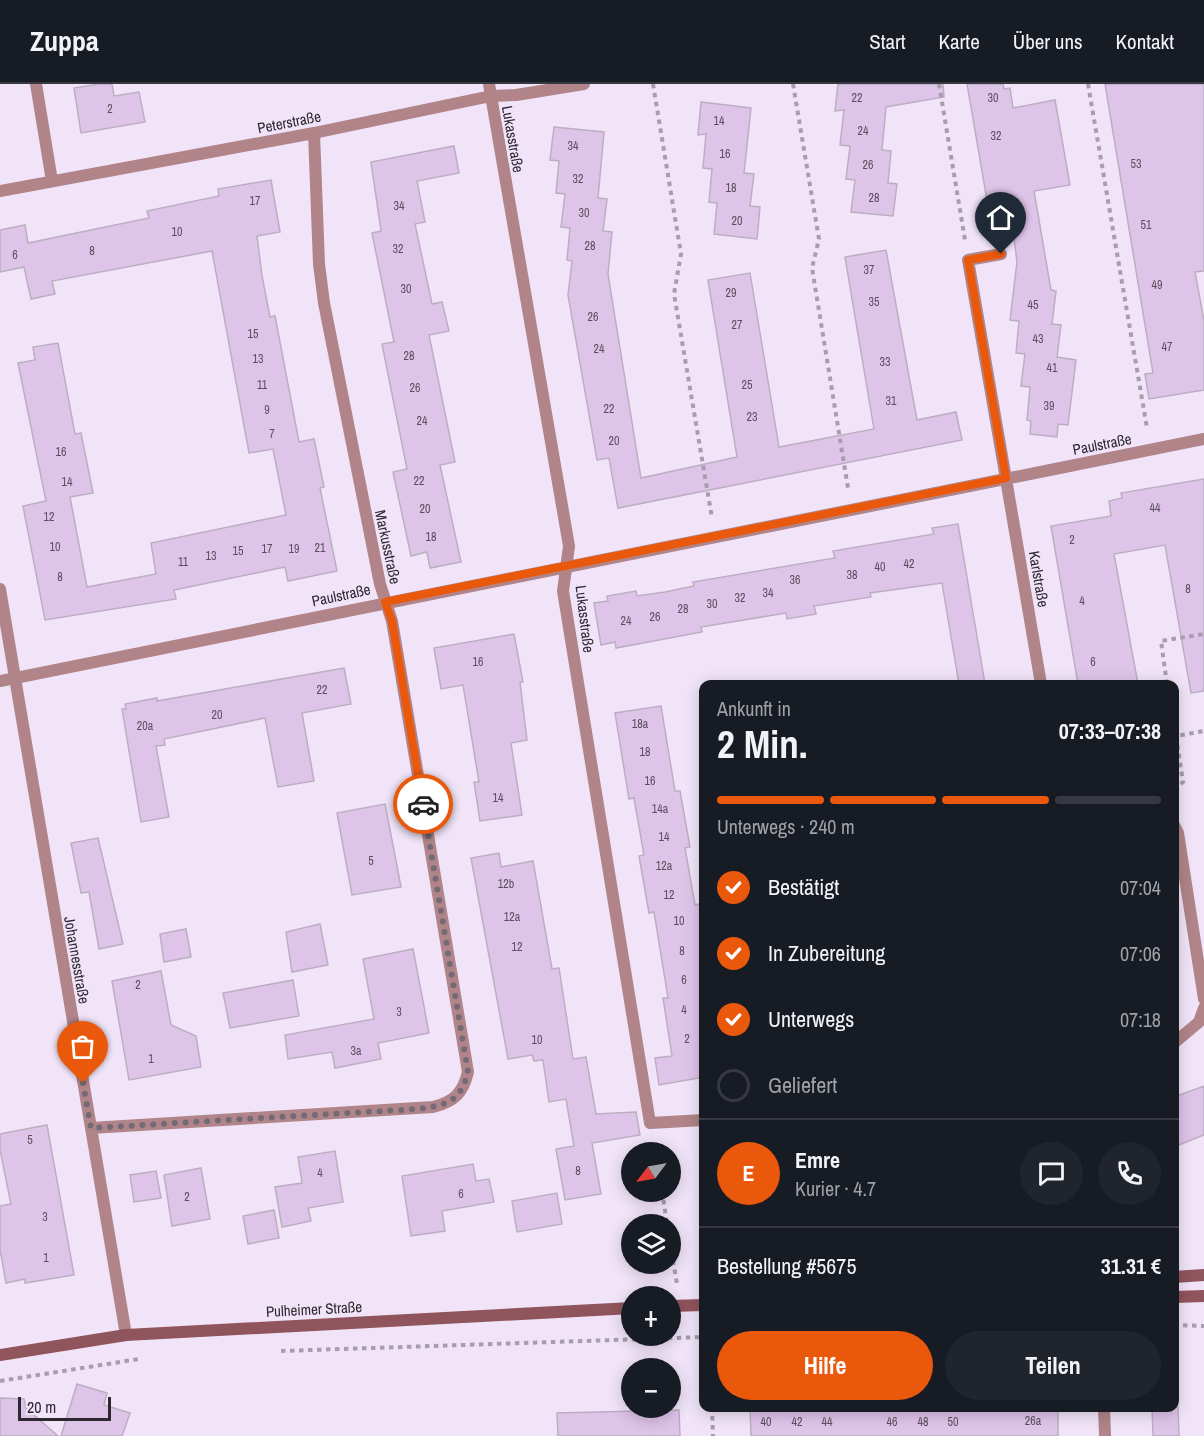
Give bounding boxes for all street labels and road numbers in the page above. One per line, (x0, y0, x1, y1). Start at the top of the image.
street label: Lukasstraße (497, 104, 529, 174)
street label: Peterstraße (255, 106, 323, 138)
street label: Paulstraße (1071, 428, 1133, 460)
street label: Markusstraße (370, 508, 406, 586)
street label: Karlstraße (1024, 549, 1054, 609)
street label: Paulstraße (310, 579, 372, 611)
street label: Lukasstraße (570, 584, 600, 654)
street label: Johannesstraße (59, 915, 95, 1005)
street label: Pulheimer Straße (265, 1296, 363, 1322)

